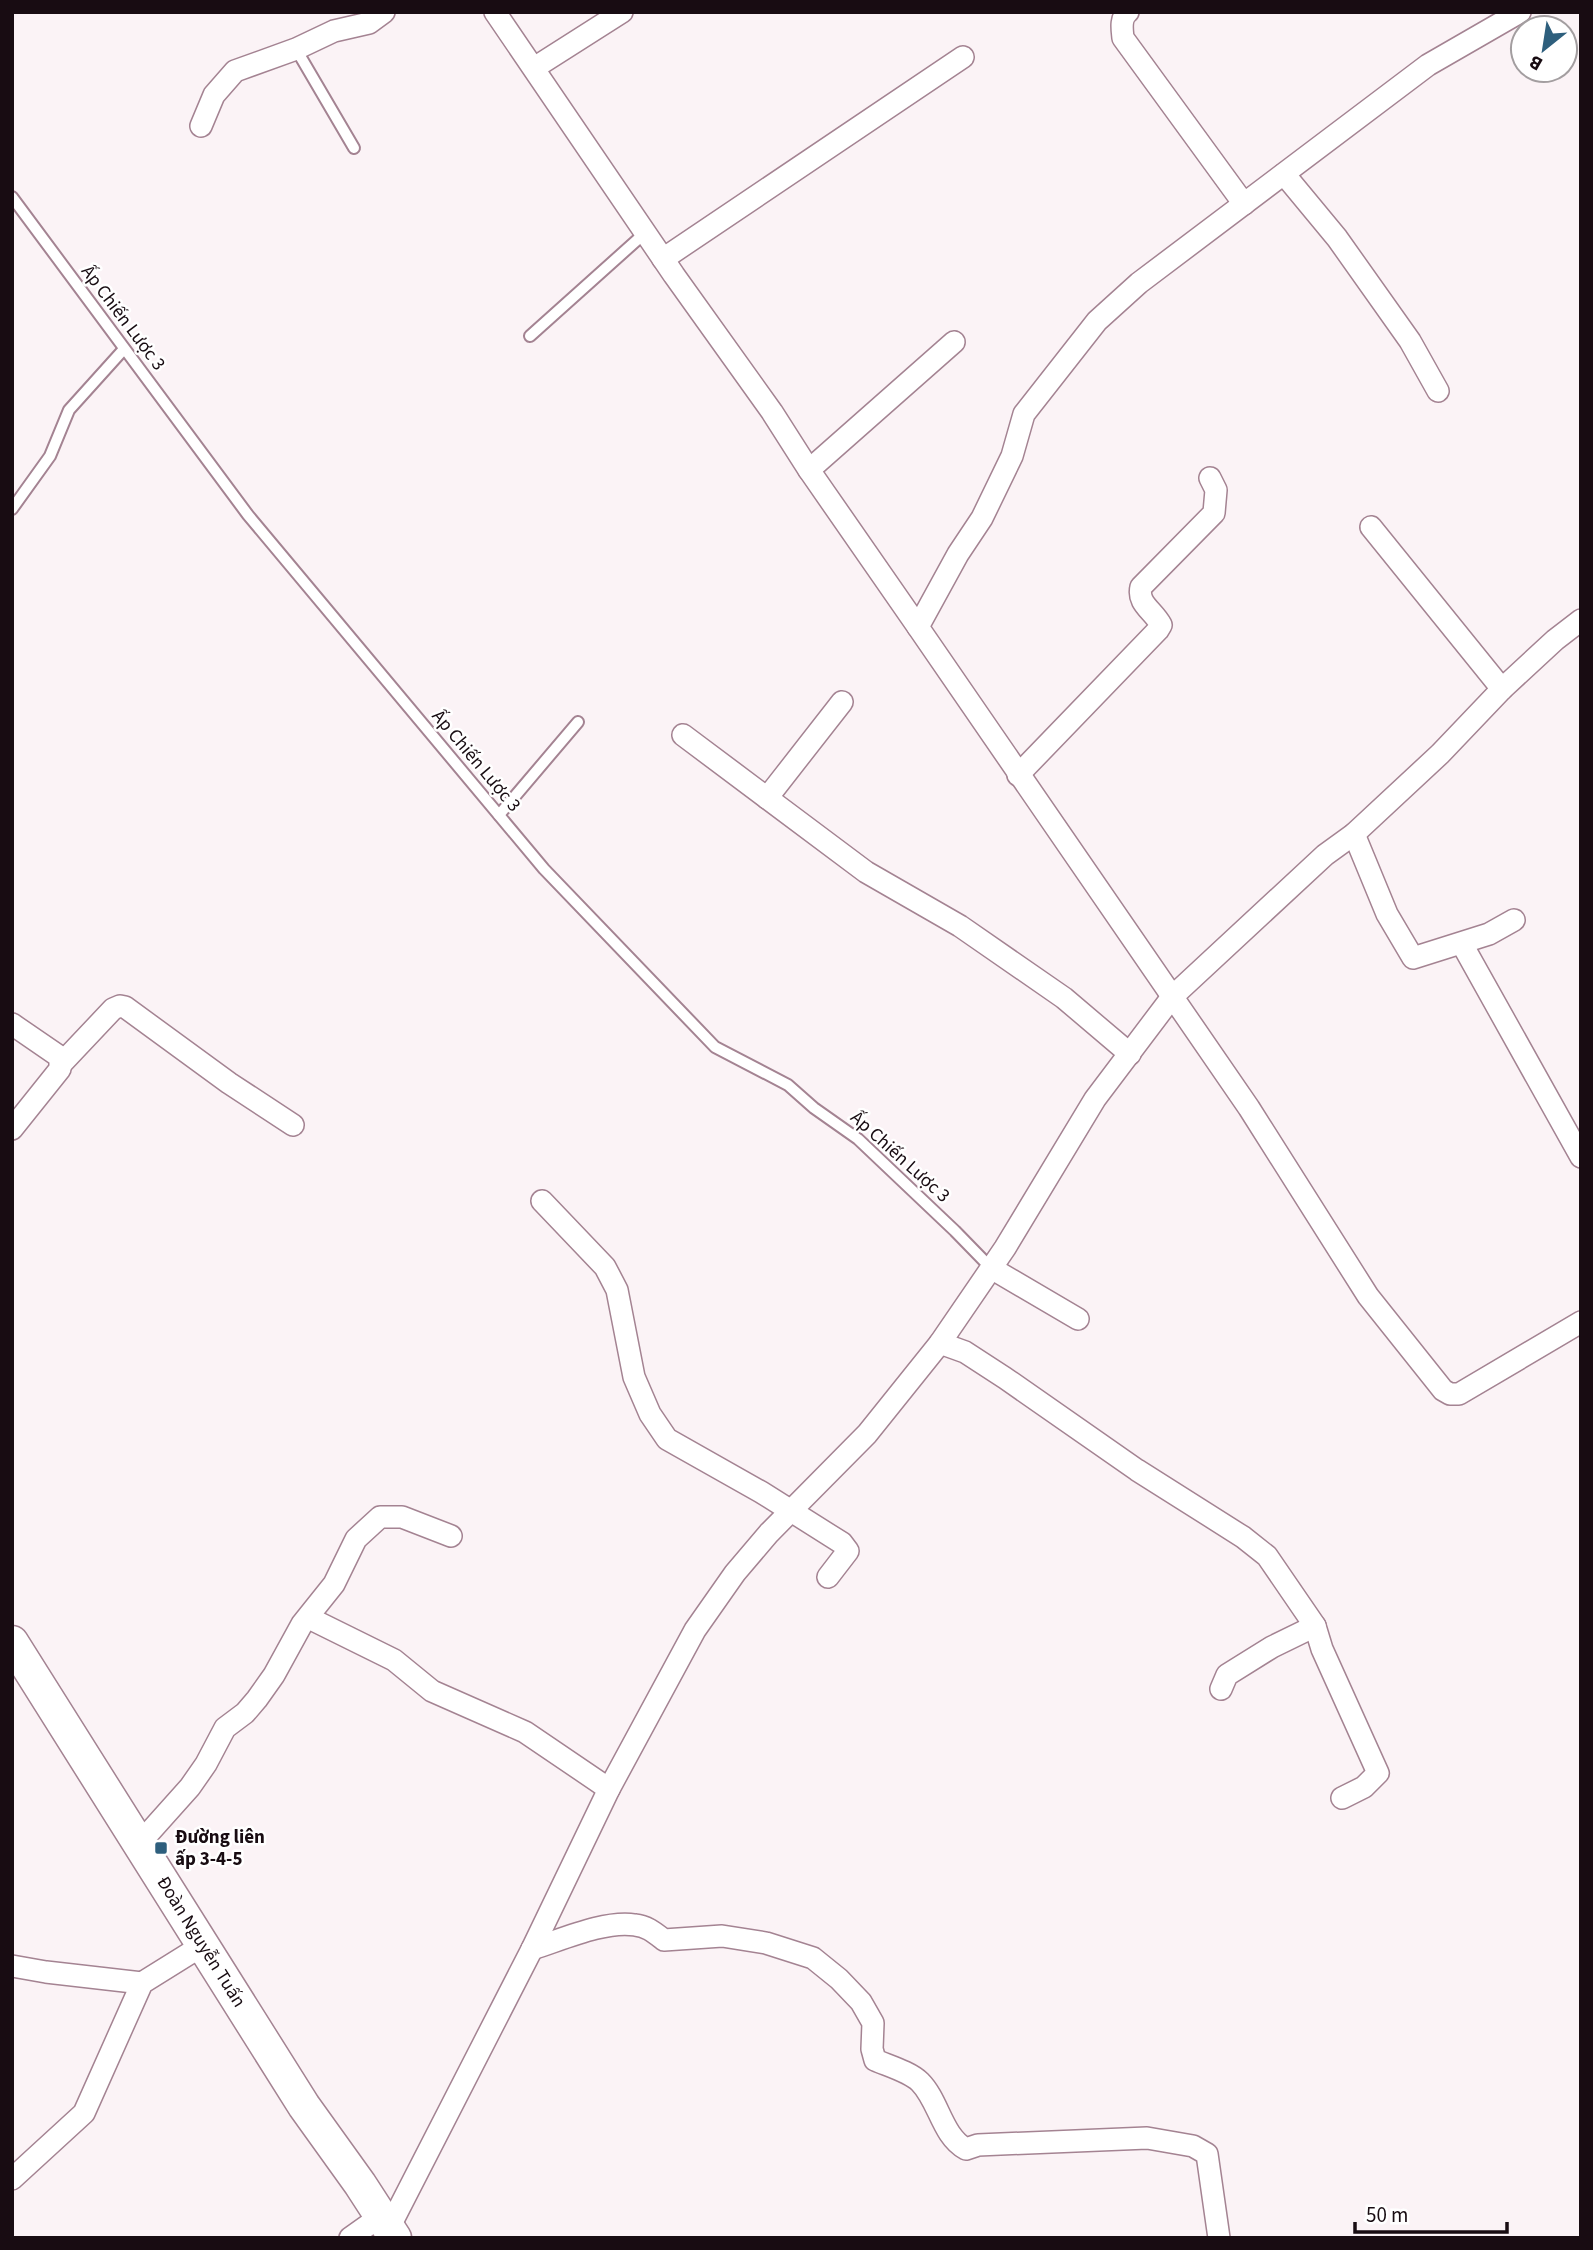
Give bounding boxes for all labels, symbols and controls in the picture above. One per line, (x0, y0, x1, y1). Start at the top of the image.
north arrow (1509, 14, 1579, 84)
text: B (1525, 48, 1548, 77)
street label: Ấp Chiến Lược 3 (74, 260, 172, 376)
street label: Ấp Chiến Lược 3 (425, 704, 527, 818)
street label: Ấp Chiến Lược 3 (844, 1105, 956, 1209)
place label: Đường liên ấp 3-4-5 (175, 1824, 265, 1873)
marker: Đường liên ấp 3-4-5 (153, 1840, 169, 1856)
street label: Đoàn Nguyễn Tuấn (150, 1871, 252, 2013)
scale bar (1355, 2190, 1507, 2234)
text: 50 m (1366, 2200, 1408, 2230)

